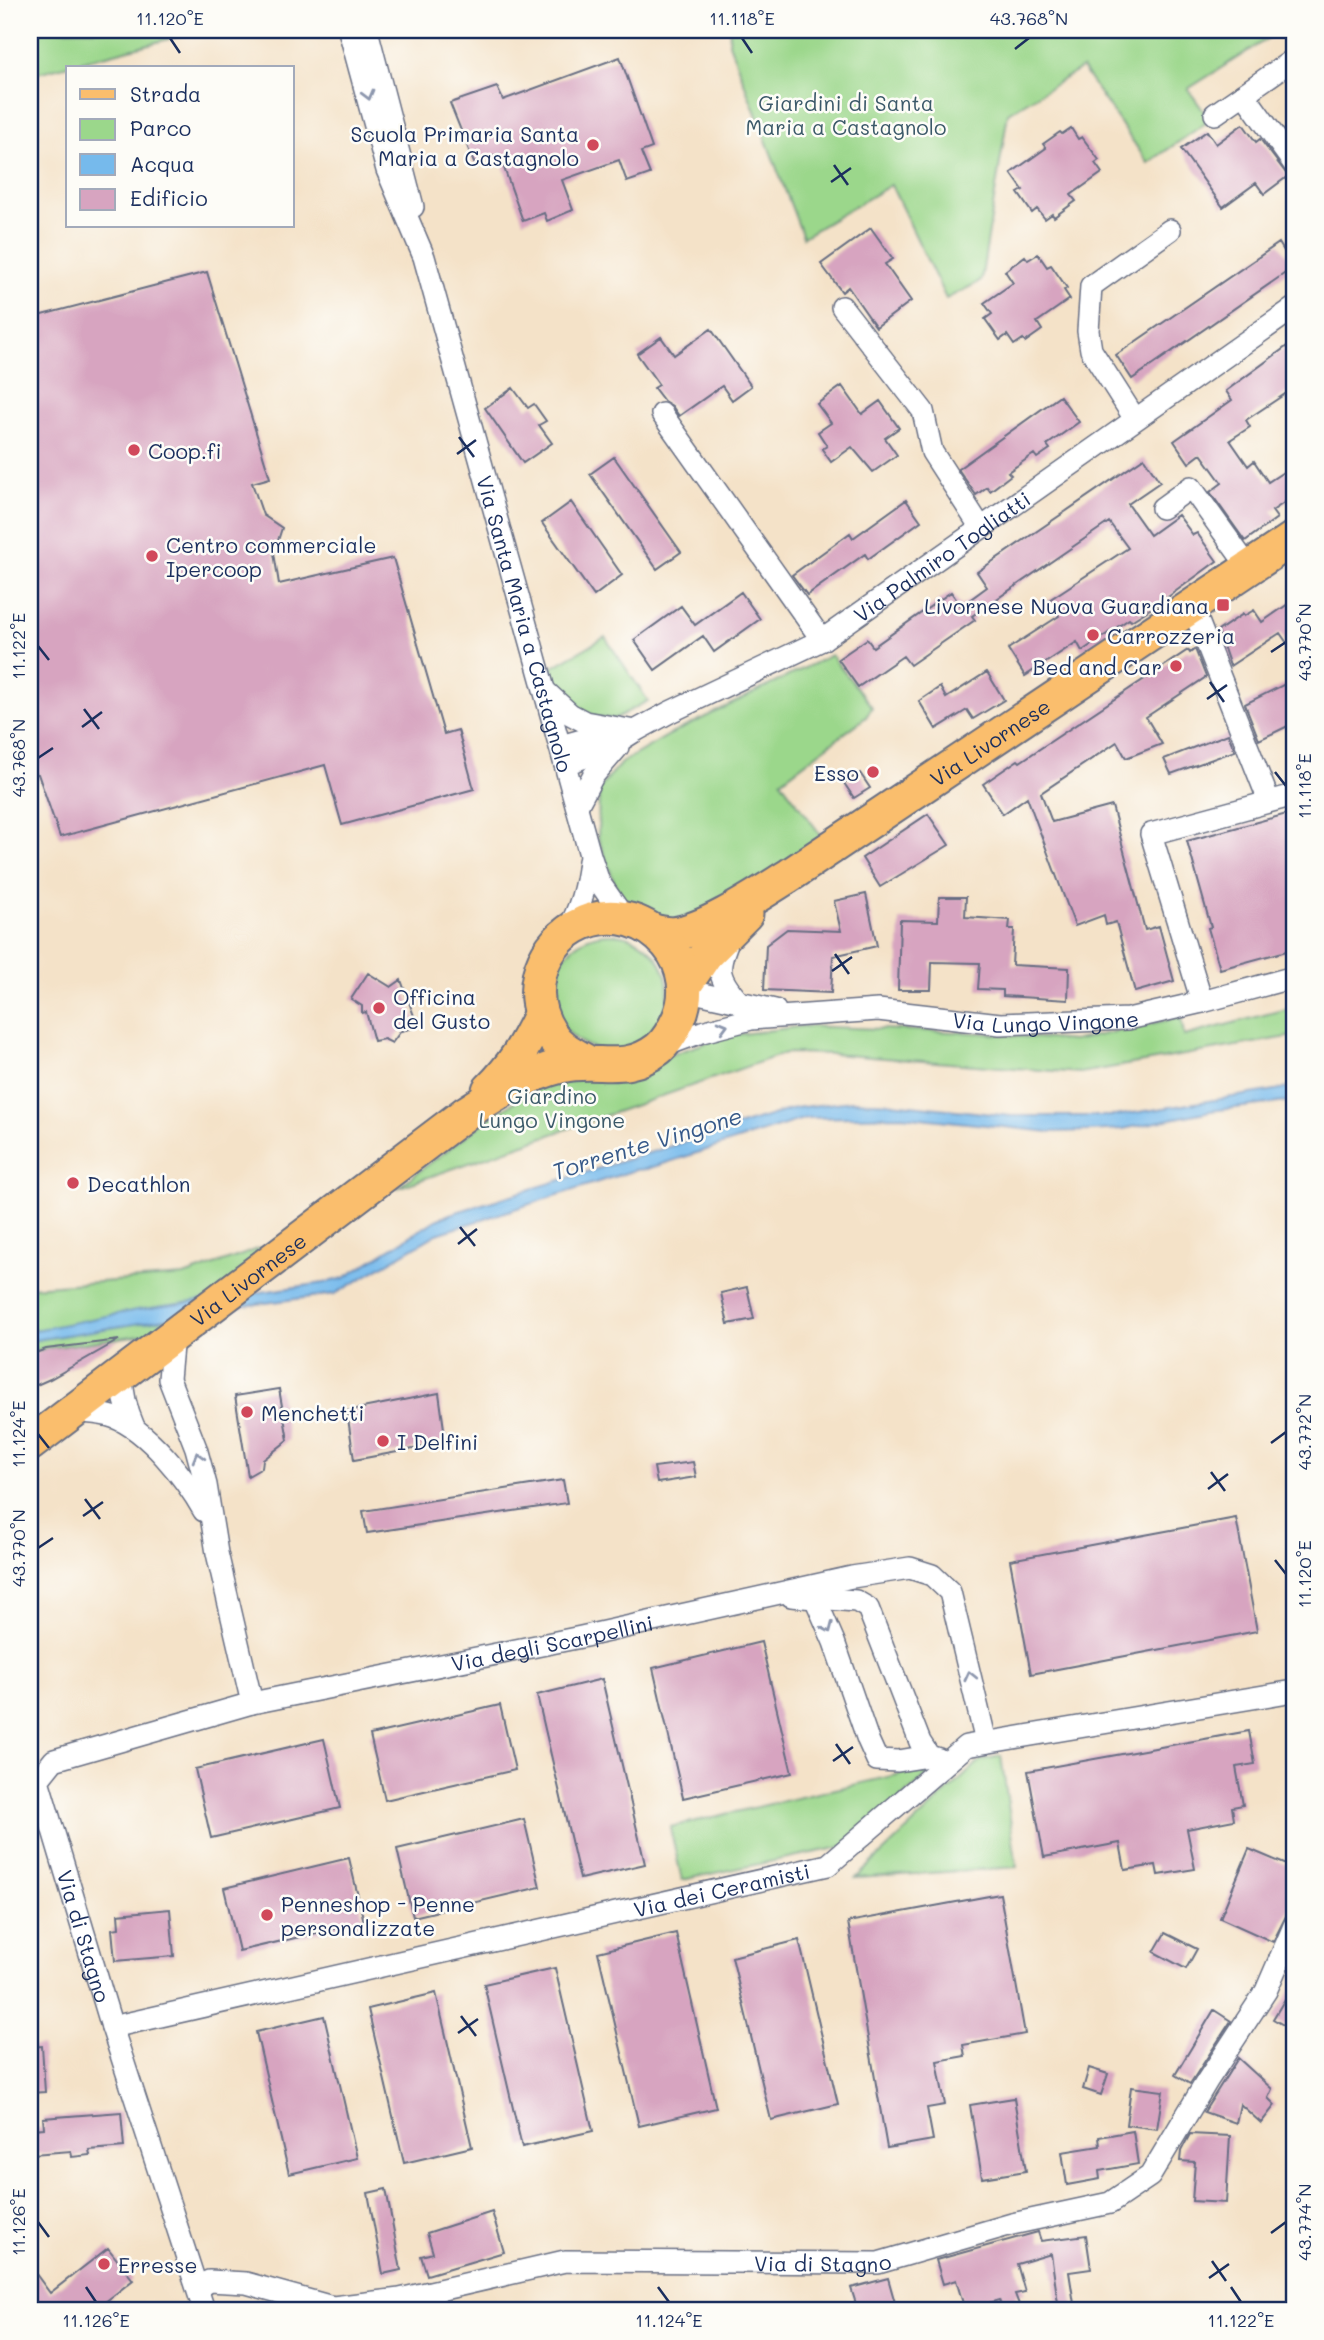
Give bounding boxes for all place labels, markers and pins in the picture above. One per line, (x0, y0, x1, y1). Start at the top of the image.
place label: Scuola Primaria Santa Maria a Castagnolo (351, 120, 579, 171)
marker: Scuola Primaria Santa Maria a Castagnolo (585, 137, 601, 153)
place label: Coop.fi (148, 437, 222, 464)
marker: Coop.fi (126, 442, 142, 458)
place label: Centro commerciale Ipercoop (166, 531, 377, 582)
marker: Centro commerciale Ipercoop (144, 548, 160, 564)
place label: Livornese Nuova Guardiana (924, 592, 1209, 619)
marker: Livornese Nuova Guardiana (1215, 597, 1231, 613)
place label: Carrozzeria (1107, 622, 1235, 649)
marker: Carrozzeria (1085, 627, 1101, 643)
place label: Bed and Car (1033, 653, 1162, 680)
marker: Bed and Car (1168, 658, 1184, 674)
place label: Esso (814, 759, 859, 786)
marker: Esso (865, 764, 881, 780)
place label: Officina del Gusto (393, 983, 490, 1034)
marker: Officina del Gusto (371, 1000, 387, 1016)
place label: Decathlon (87, 1170, 190, 1197)
marker: Decathlon (65, 1175, 81, 1191)
place label: Menchetti (261, 1399, 364, 1426)
marker: Menchetti (239, 1404, 255, 1420)
place label: I Delfini (397, 1428, 478, 1455)
marker: I Delfini (375, 1433, 391, 1449)
place label: Penneshop - Penne personalizzate (281, 1890, 475, 1941)
marker: Penneshop - Penne personalizzate (259, 1907, 275, 1923)
place label: Erresse (118, 2251, 198, 2278)
marker: Erresse (96, 2256, 112, 2272)

